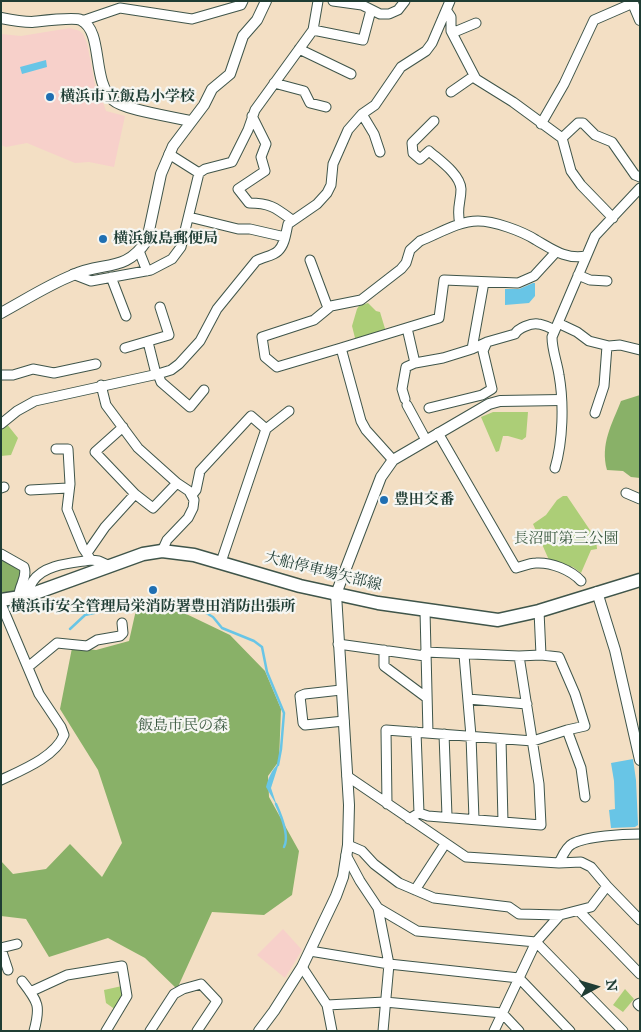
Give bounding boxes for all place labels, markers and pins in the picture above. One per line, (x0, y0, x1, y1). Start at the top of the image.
place label: 横浜市立飯島小学校 (60, 88, 195, 106)
marker: 横浜市立飯島小学校 (44, 91, 56, 103)
place label: 横浜飯島郵便局 (113, 230, 218, 248)
marker: 横浜飯島郵便局 (97, 233, 109, 245)
place label: 豊田交番 (394, 491, 454, 509)
marker: 豊田交番 (378, 494, 390, 506)
marker: 横浜市安全管理局栄消防署豊田消防出張所 (147, 584, 159, 596)
place label: 横浜市安全管理局栄消防署豊田消防出張所 (11, 598, 295, 616)

